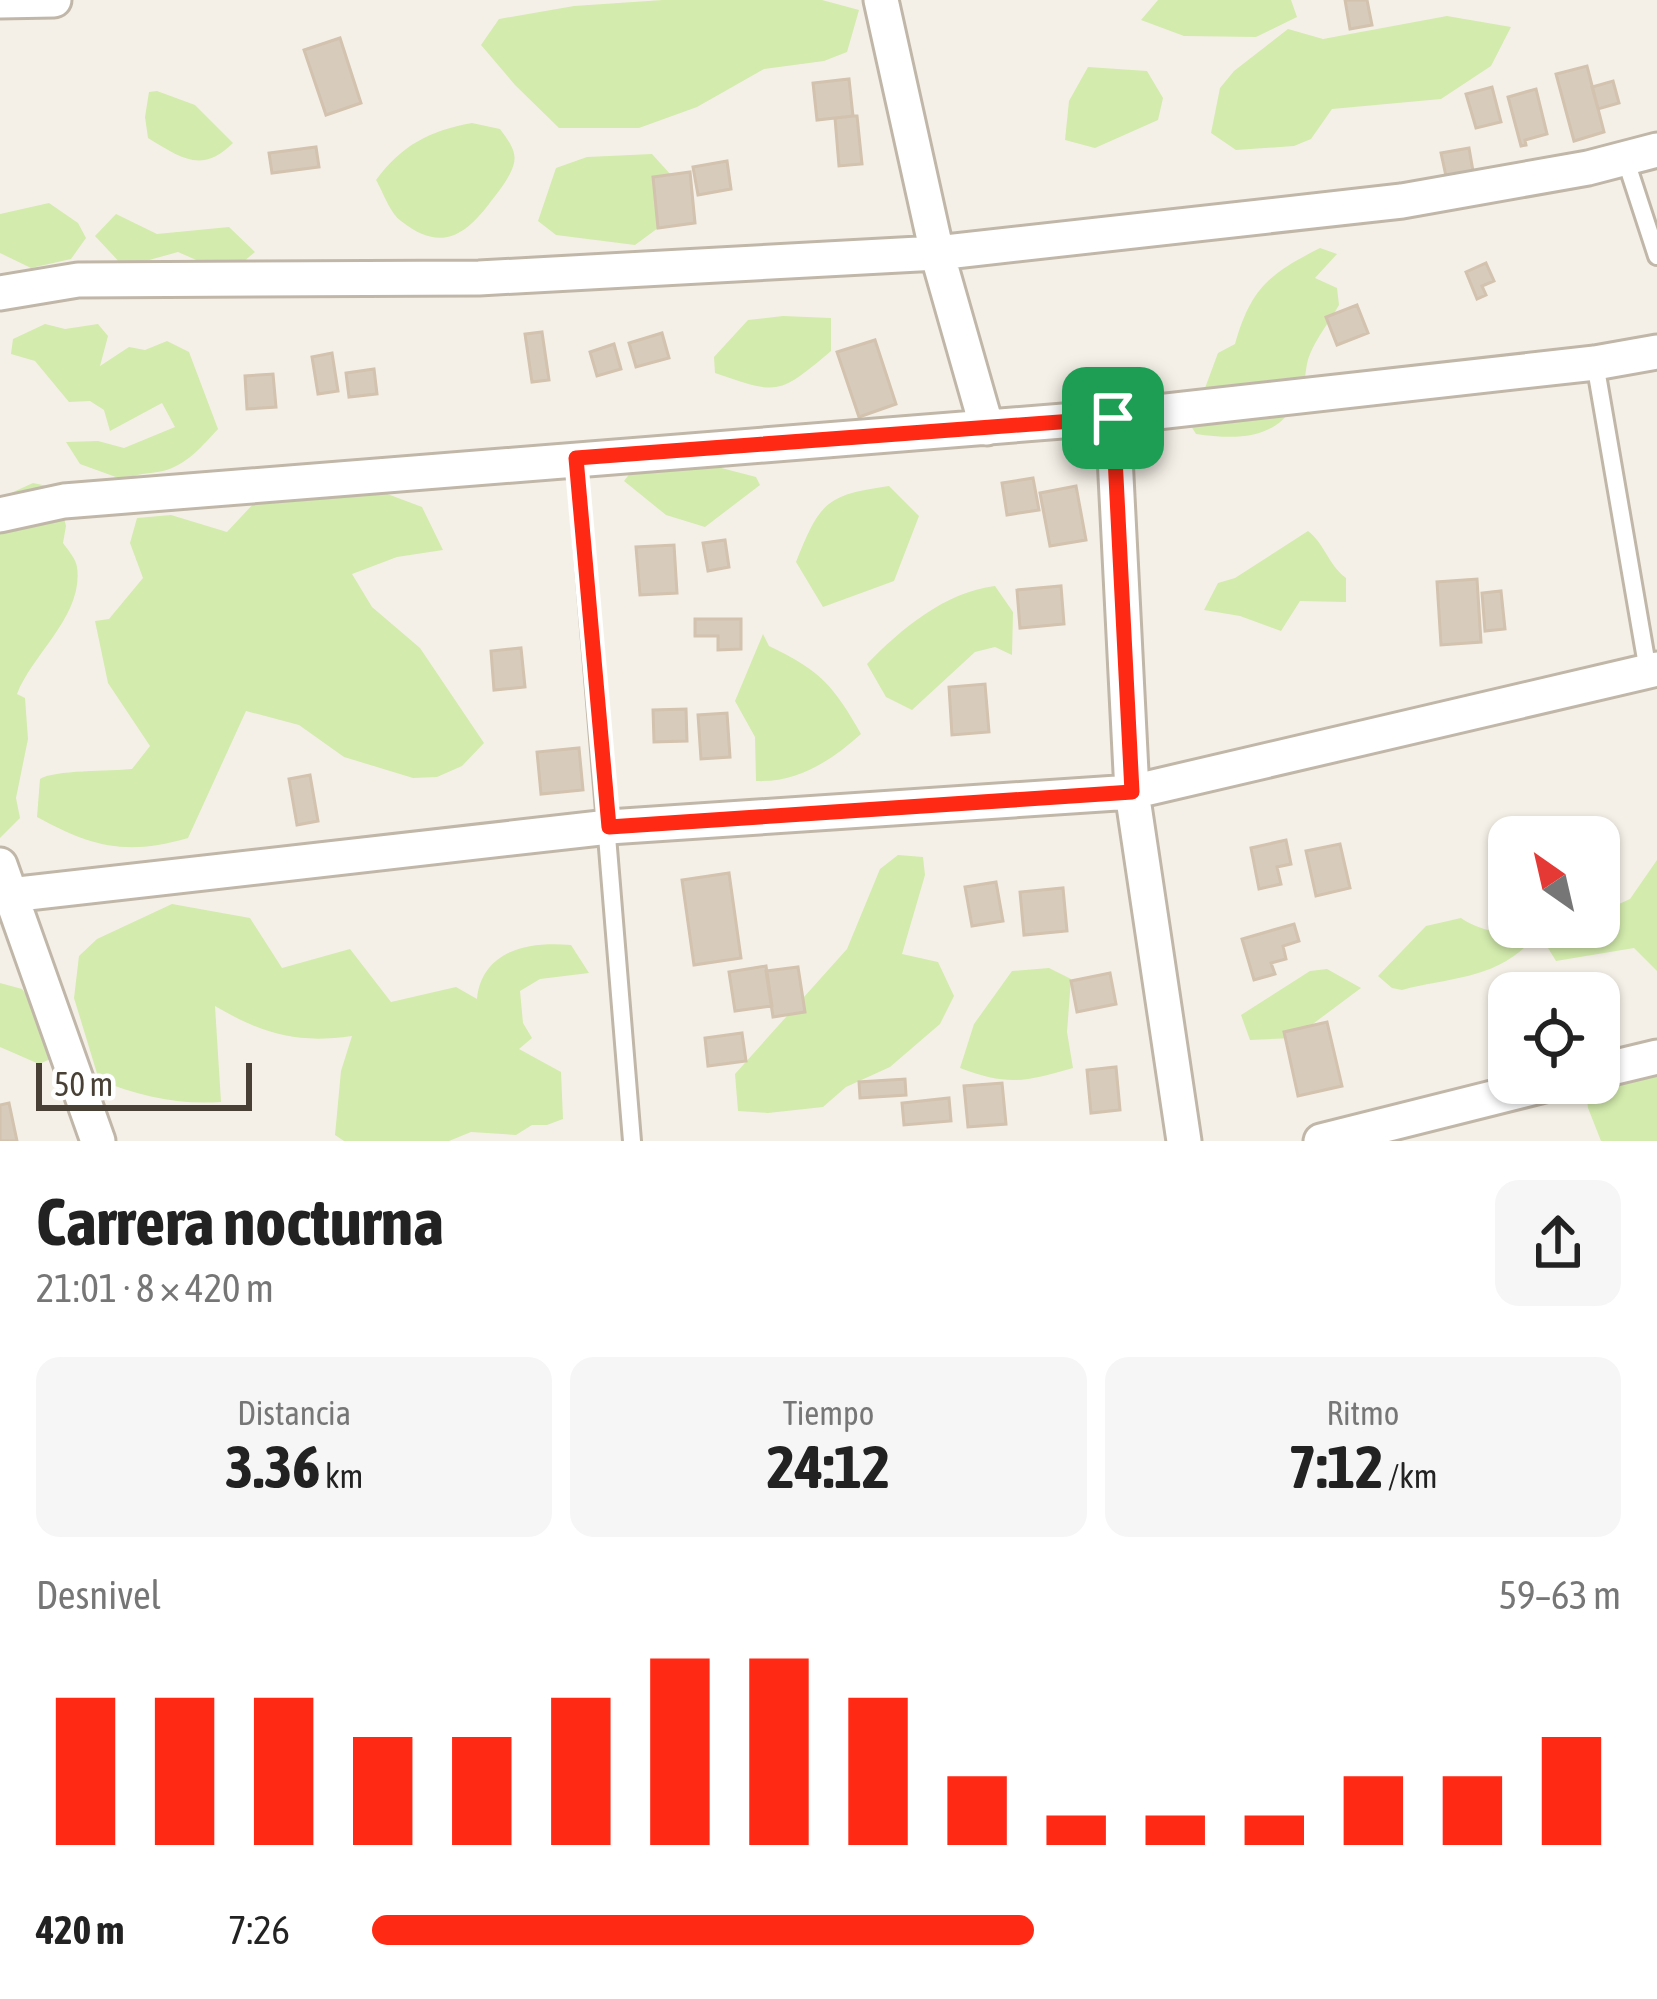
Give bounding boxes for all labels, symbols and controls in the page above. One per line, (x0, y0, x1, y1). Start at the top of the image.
pin (1062, 367, 1164, 469)
icon: arrive (1080, 385, 1146, 451)
north arrow (1488, 816, 1620, 948)
map controls (1488, 816, 1620, 1104)
button: locate (1488, 972, 1620, 1104)
scale bar (36, 1057, 252, 1110)
text: 50 m (54, 1065, 113, 1103)
button: share (1495, 1180, 1621, 1306)
text: Carrera nocturna (36, 1183, 444, 1259)
text: 21:01 · 8 × 420 m (36, 1266, 274, 1310)
text: Distancia (237, 1394, 351, 1432)
text: Tiempo (783, 1394, 874, 1432)
text: Ritmo (1326, 1394, 1399, 1432)
text: 3.36 (225, 1432, 320, 1501)
text: 24:12 (767, 1432, 890, 1501)
text: 7:12 (1288, 1432, 1383, 1501)
text: km (320, 1457, 363, 1495)
text: /km (1383, 1457, 1437, 1495)
text: Desnivel (36, 1573, 161, 1617)
text: 59–63 m (1499, 1573, 1621, 1617)
text: 420 m (36, 1908, 124, 1952)
text: 7:26 (228, 1908, 290, 1952)

